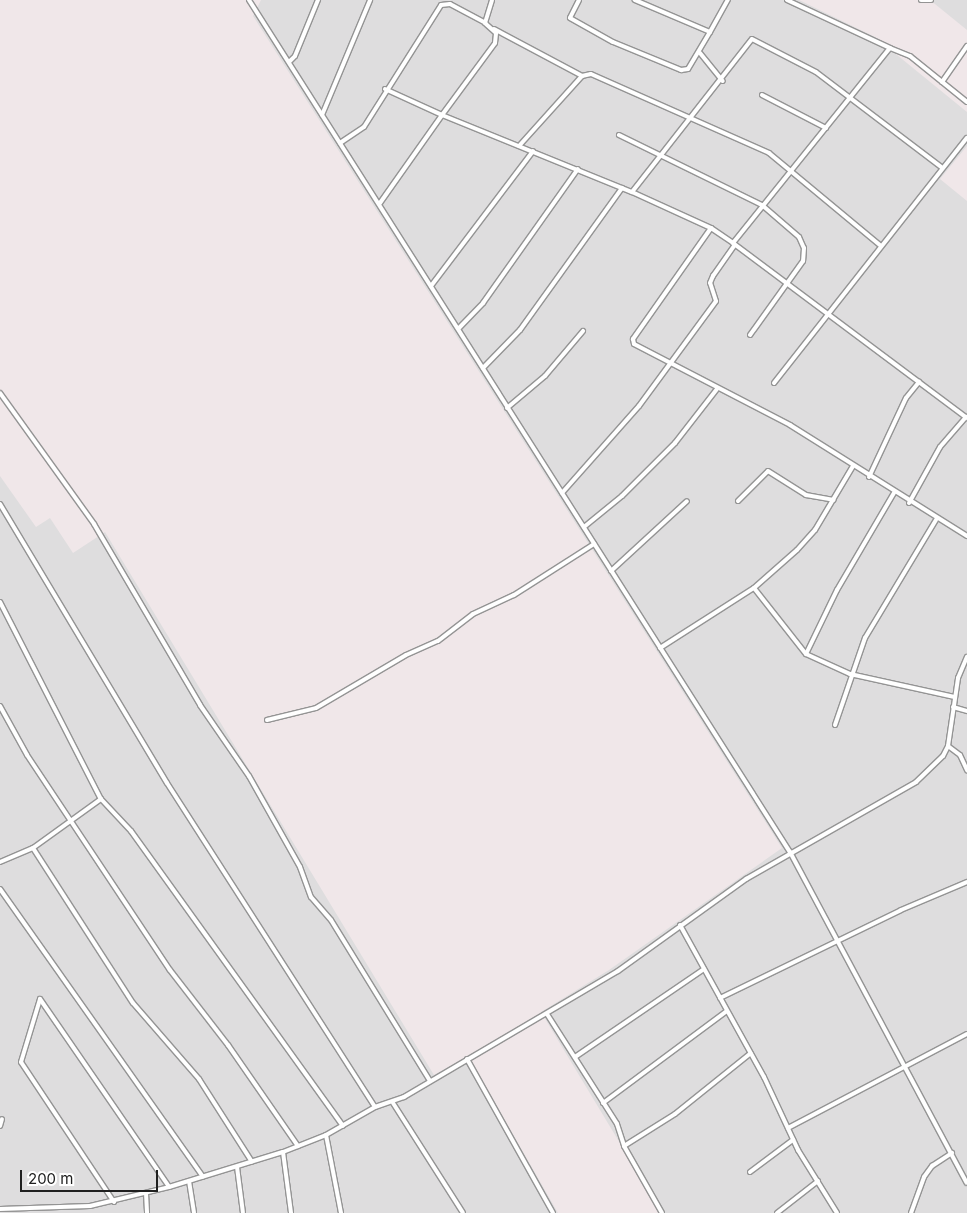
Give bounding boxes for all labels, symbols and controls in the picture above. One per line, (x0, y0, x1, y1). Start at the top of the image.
scale bar (22, 1160, 160, 1192)
text: 200 m (28, 1169, 73, 1188)

